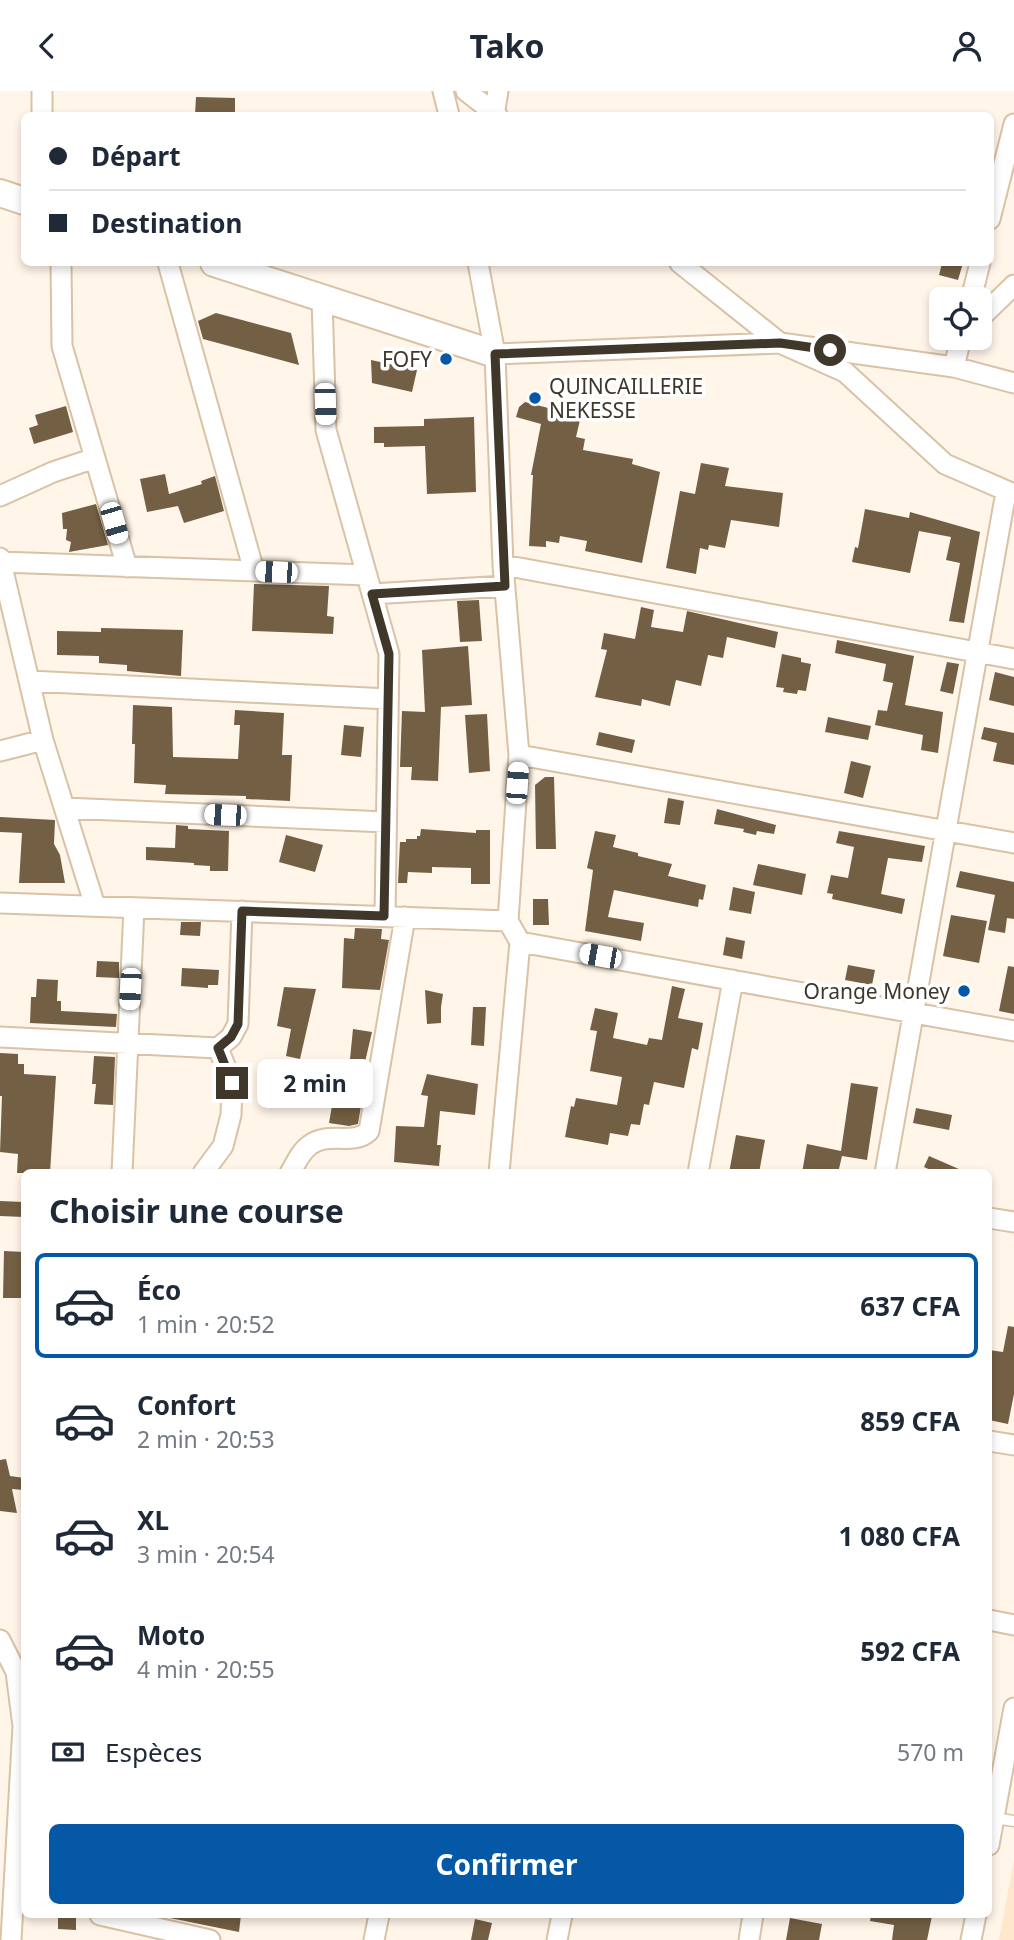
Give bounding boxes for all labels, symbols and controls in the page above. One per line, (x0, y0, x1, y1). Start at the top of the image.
text: Tako (470, 24, 544, 67)
icon: back (28, 27, 66, 65)
icon: person (948, 27, 986, 65)
text: Départ (91, 138, 180, 174)
text: Destination (91, 205, 242, 241)
map controls (929, 287, 992, 350)
button: locate (929, 287, 992, 350)
route start (814, 334, 846, 366)
place label: FOFY (382, 345, 432, 373)
marker: FOFY (438, 351, 454, 367)
place label: QUINCAILLERIE NEKESSE (549, 372, 703, 424)
car (314, 383, 337, 425)
marker: QUINCAILLERIE NEKESSE (527, 390, 543, 406)
car (99, 500, 130, 546)
car (255, 561, 298, 583)
car (506, 761, 529, 805)
car (204, 804, 247, 826)
car (578, 942, 623, 970)
car (119, 967, 142, 1011)
place label: Orange Money (804, 977, 950, 1005)
marker: Orange Money (956, 983, 972, 999)
callout: 2 min (256, 1059, 372, 1107)
route end (216, 1067, 248, 1099)
text: 2 min (283, 1067, 347, 1099)
text: Choisir une course (49, 1189, 344, 1232)
text: Éco (137, 1272, 181, 1308)
icon: car (53, 1274, 116, 1337)
text: 637 CFA (860, 1288, 960, 1324)
text: 1 min · 20:52 (137, 1308, 275, 1340)
text: Confort (137, 1387, 236, 1423)
icon: car (53, 1389, 116, 1452)
text: 859 CFA (860, 1403, 960, 1439)
text: 2 min · 20:53 (137, 1423, 275, 1455)
text: XL (137, 1502, 169, 1538)
icon: car (53, 1504, 116, 1567)
text: 1 080 CFA (839, 1518, 960, 1554)
text: 3 min · 20:54 (137, 1538, 275, 1570)
text: Moto (137, 1617, 205, 1653)
icon: car (53, 1619, 116, 1682)
text: 592 CFA (860, 1633, 960, 1669)
text: 4 min · 20:55 (137, 1653, 275, 1685)
icon: cash (49, 1733, 87, 1771)
text: Espèces (105, 1734, 202, 1770)
text: 570 m (897, 1736, 964, 1768)
button: Confirmer (49, 1824, 964, 1904)

